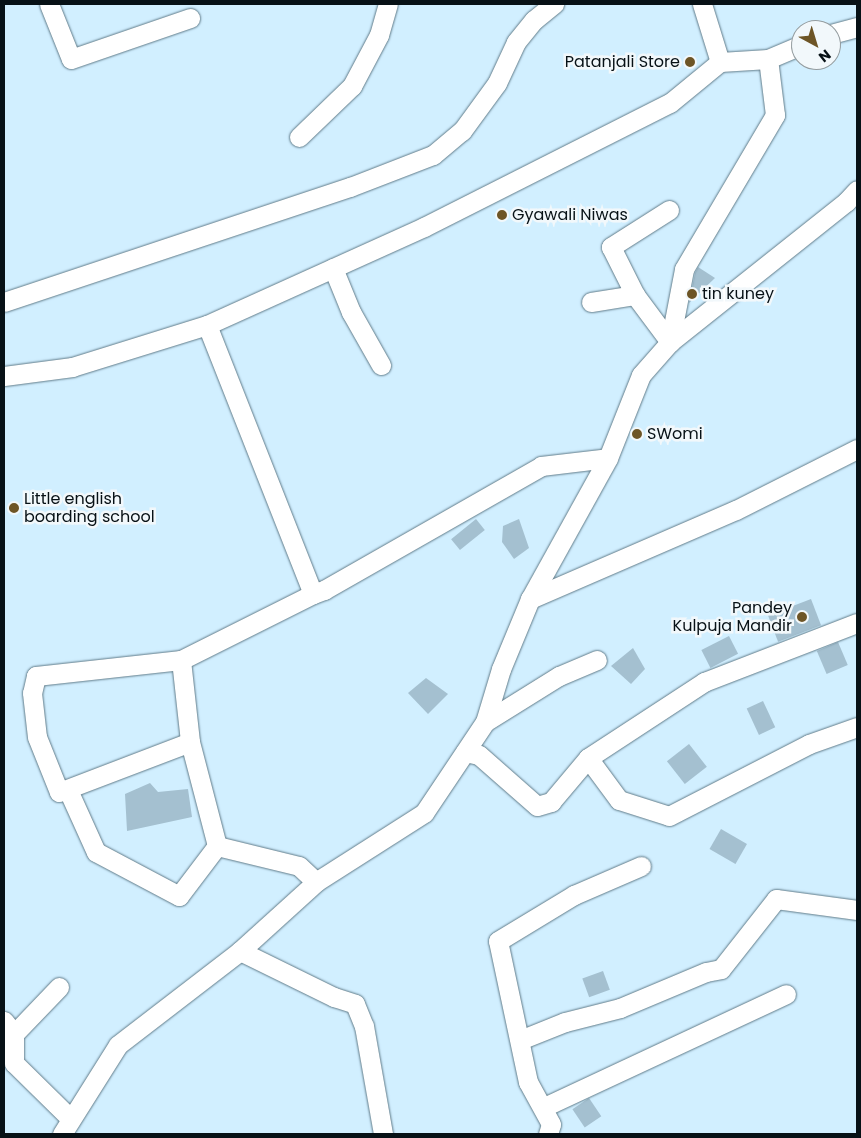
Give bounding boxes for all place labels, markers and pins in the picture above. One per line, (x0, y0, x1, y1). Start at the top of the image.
place label: Patanjali Store (565, 52, 680, 72)
marker: Patanjali Store (684, 56, 696, 68)
place label: Gyawali Niwas (512, 205, 628, 225)
marker: Gyawali Niwas (496, 209, 508, 221)
place label: tin kuney (702, 284, 774, 304)
marker: tin kuney (686, 288, 698, 300)
place label: SWomi (647, 424, 703, 444)
marker: SWomi (631, 428, 643, 440)
place label: Little english boarding school (24, 489, 155, 527)
marker: Little english boarding school (8, 502, 20, 514)
place label: Pandey Kulpuja Mandir (673, 598, 792, 636)
marker: Pandey Kulpuja Mandir (796, 611, 808, 623)

